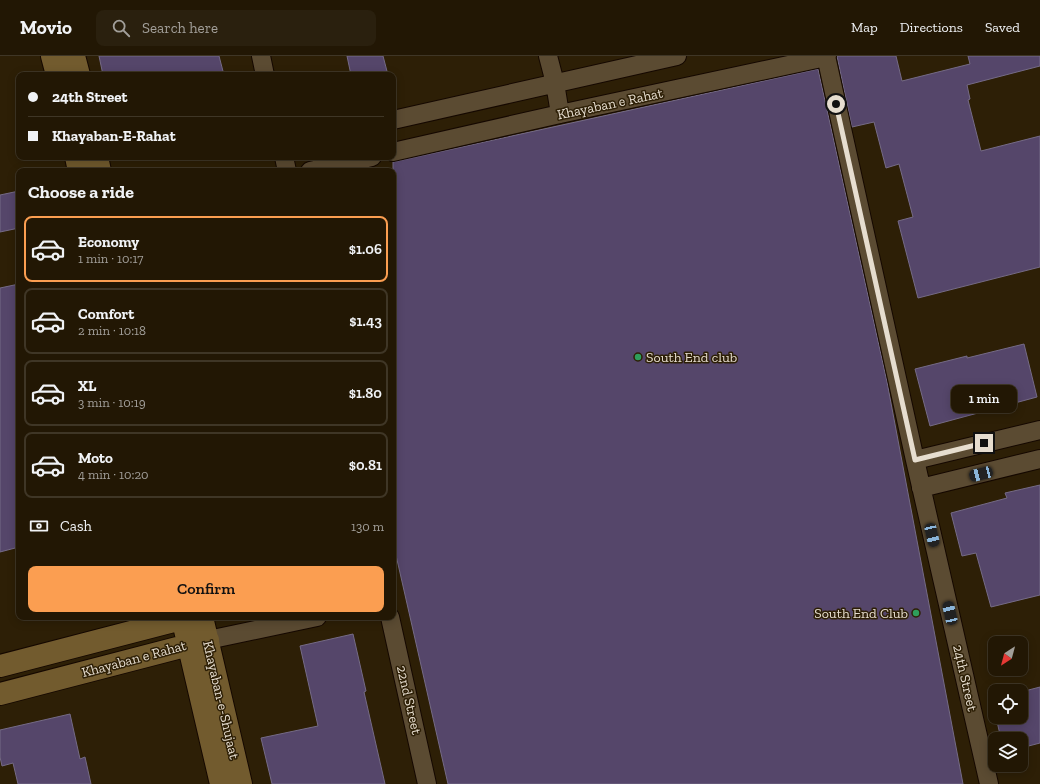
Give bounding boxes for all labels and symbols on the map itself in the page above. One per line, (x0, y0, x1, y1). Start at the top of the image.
street label: Khayaban e Rahat (556, 84, 665, 124)
route start (827, 95, 845, 113)
place label: South End club (646, 349, 737, 366)
marker: South End club (633, 352, 643, 362)
callout: 1 min (951, 385, 1017, 413)
route end (975, 434, 993, 452)
car (968, 465, 994, 483)
car (923, 522, 941, 548)
car (941, 600, 959, 626)
place label: South End Club (814, 605, 908, 622)
marker: South End Club (911, 608, 921, 618)
north arrow (988, 636, 1028, 676)
street label: Khayaban e Rahat (80, 637, 189, 681)
street label: Khayaban-e-Shujaat (199, 639, 243, 762)
street label: 24th Street (949, 643, 981, 714)
street label: 22nd Street (393, 664, 425, 737)

